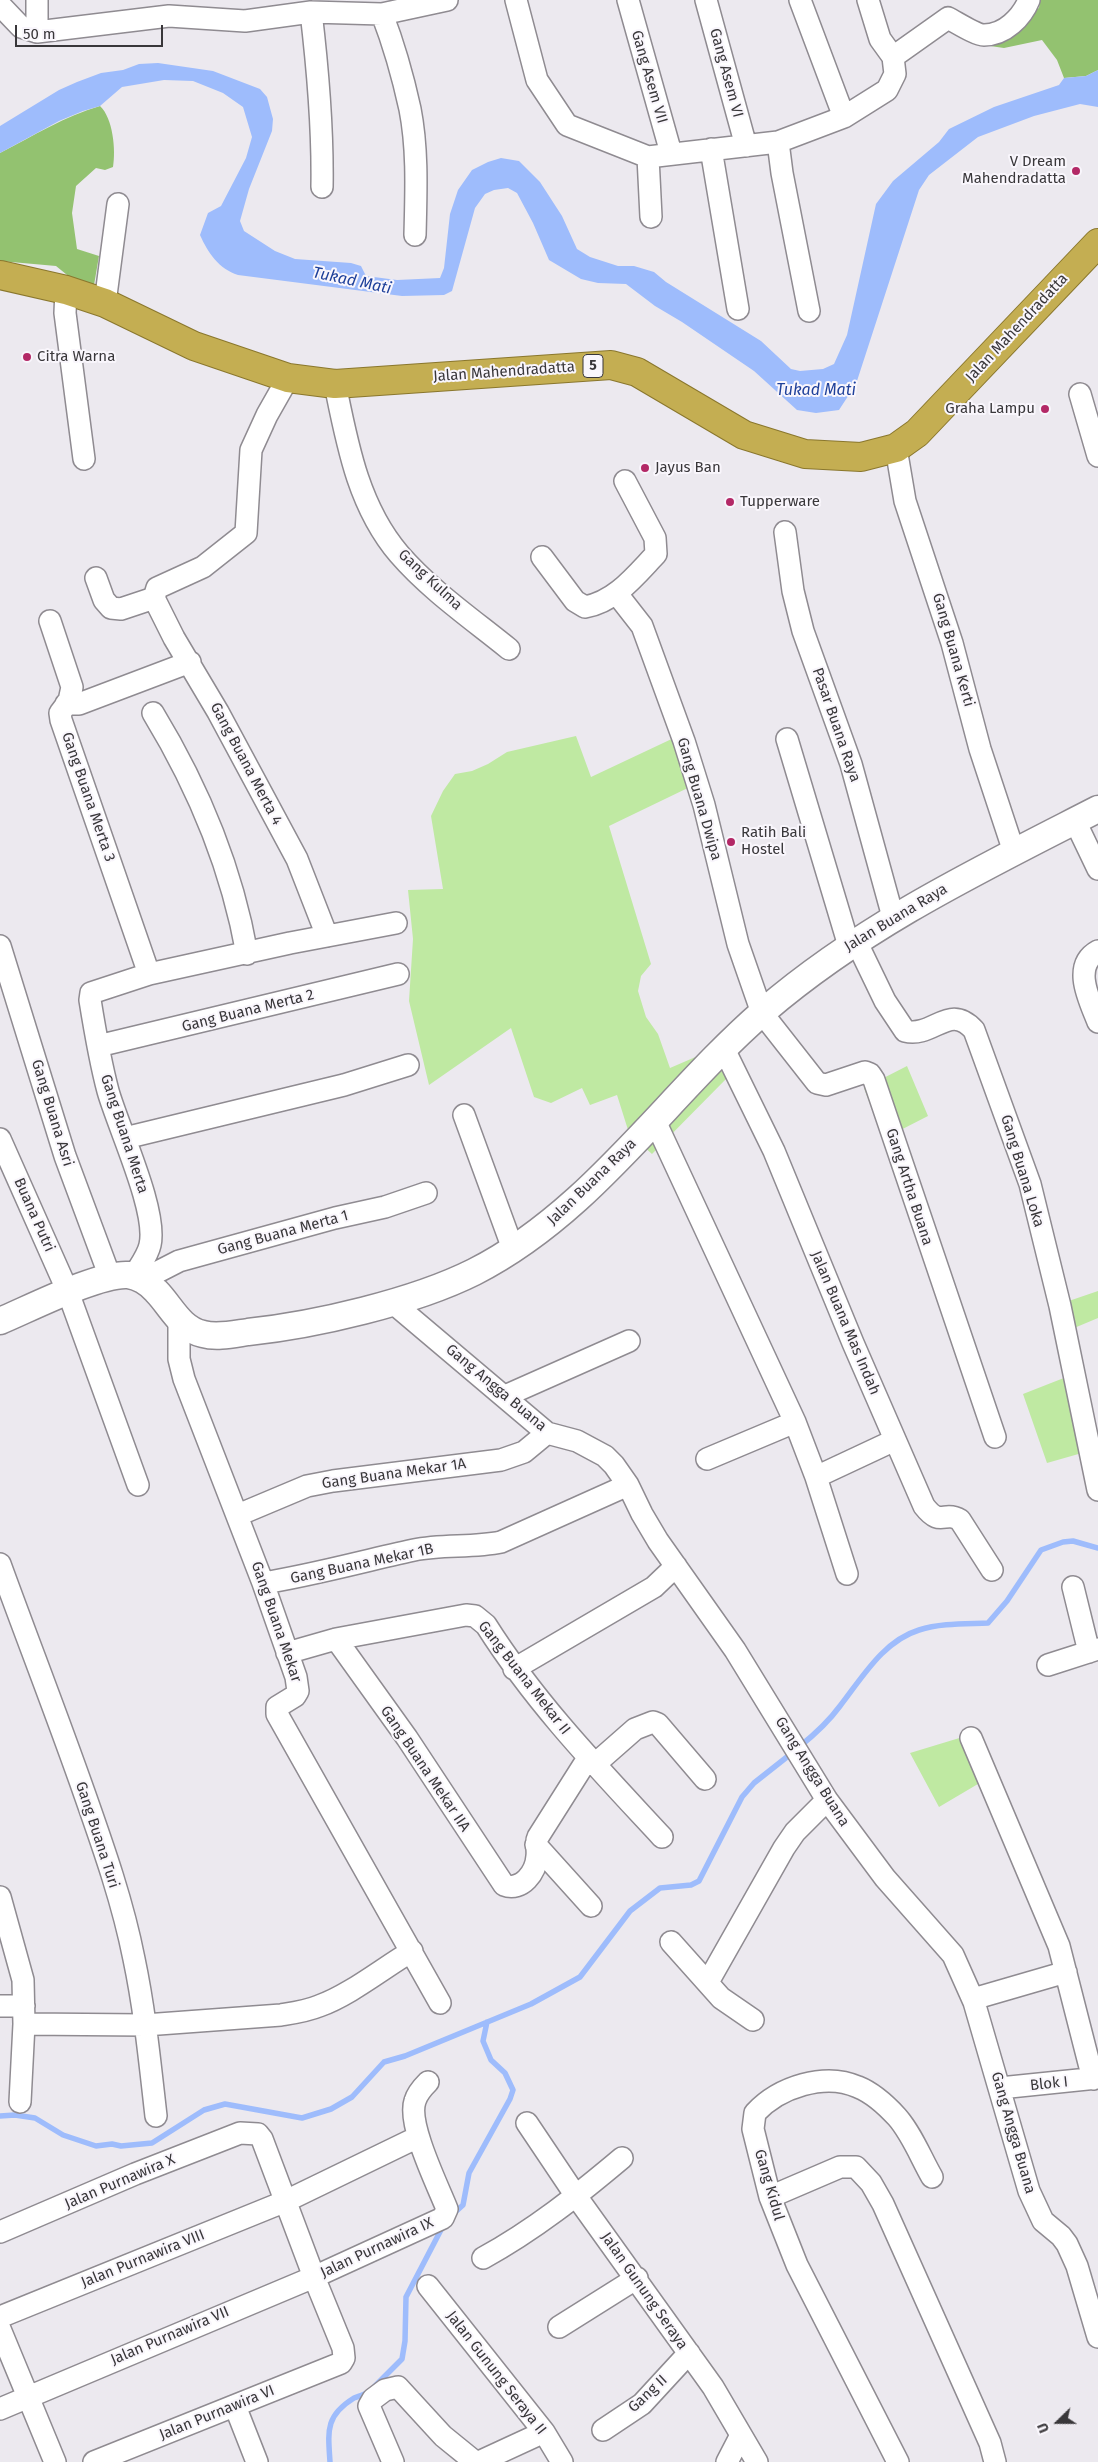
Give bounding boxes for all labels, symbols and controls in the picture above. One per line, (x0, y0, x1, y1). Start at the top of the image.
scale bar (18, 15, 165, 47)
text: 50 m (23, 25, 56, 43)
street label: Gang Asem VI (705, 26, 747, 120)
street label: Gang Asem VII (627, 28, 671, 126)
place label: V Dream Mahendradatta (962, 153, 1066, 188)
marker: V Dream Mahendradatta (1070, 165, 1082, 177)
water label: Tukad Mati (311, 263, 393, 299)
street label: Jalan Mahendradatta (962, 270, 1072, 386)
place label: Citra Warna (37, 348, 115, 366)
marker: Citra Warna (21, 351, 33, 363)
road number: 5 (583, 354, 603, 378)
street label: Jalan Mahendradatta (433, 358, 575, 386)
water label: Tukad Mati (776, 381, 856, 401)
place label: Graha Lampu (945, 400, 1035, 418)
marker: Graha Lampu (1039, 403, 1051, 415)
place label: Jayus Ban (655, 459, 721, 477)
marker: Jayus Ban (639, 462, 651, 474)
place label: Tupperware (740, 493, 820, 511)
marker: Tupperware (724, 496, 736, 508)
street label: Gang Kulma (394, 546, 466, 614)
street label: Gang Buana Kerti (928, 591, 978, 709)
street label: Pasar Buana Raya (808, 665, 864, 785)
street label: Gang Buana Merta 4 (206, 700, 286, 828)
street label: Gang Buana Merta 3 (57, 730, 119, 864)
street label: Gang Buana Dwipa (673, 736, 725, 862)
place label: Ratih Bali Hostel (741, 824, 806, 859)
marker: Ratih Bali Hostel (725, 836, 737, 848)
street label: Jalan Buana Raya (841, 880, 951, 956)
street label: Gang Buana Merta 2 (180, 986, 316, 1036)
street label: Gang Buana Asri (27, 1057, 77, 1169)
street label: Gang Buana Merta (96, 1072, 152, 1196)
street label: Gang Buana Loka (996, 1113, 1048, 1229)
street label: Gang Artha Buana (882, 1126, 936, 1248)
street label: Jalan Buana Raya (544, 1135, 640, 1229)
street label: Buana Putri (10, 1175, 58, 1255)
street label: Gang Buana Merta 1 (216, 1207, 350, 1259)
street label: Jalan Buana Mas Indah (807, 1248, 883, 1398)
street label: Gang Angga Buana (442, 1341, 550, 1435)
street label: Gang Buana Mekar 1A (321, 1455, 467, 1493)
street label: Gang Buana Mekar 1B (289, 1540, 435, 1588)
street label: Gang Buana Mekar (247, 1559, 305, 1685)
street label: Gang Buana Mekar II (474, 1618, 574, 1738)
street label: Gang Buana Mekar IIA (376, 1703, 474, 1835)
street label: Gang Angga Buana (771, 1714, 853, 1830)
street label: Gang Buana Turi (71, 1779, 123, 1891)
street label: Gang Angga Buana (987, 2070, 1039, 2196)
street label: Blok I (1029, 2073, 1069, 2095)
street label: Gang Kidul (750, 2147, 788, 2223)
street label: Jalan Purnawira X (62, 2151, 178, 2213)
street label: Jalan Purnawira IX (318, 2214, 436, 2282)
street label: Jalan Purnawira VIII (79, 2226, 207, 2292)
street label: Jalan Gunung Seraya (597, 2229, 691, 2353)
street label: Jalan Purnawira VII (108, 2303, 232, 2369)
street label: Jalan Gunung Seraya II (442, 2308, 550, 2438)
street label: Gang II (625, 2371, 671, 2417)
street label: Jalan Purnawira VI (157, 2382, 277, 2444)
north arrow (1033, 2397, 1083, 2447)
text: U (1034, 2420, 1053, 2435)

